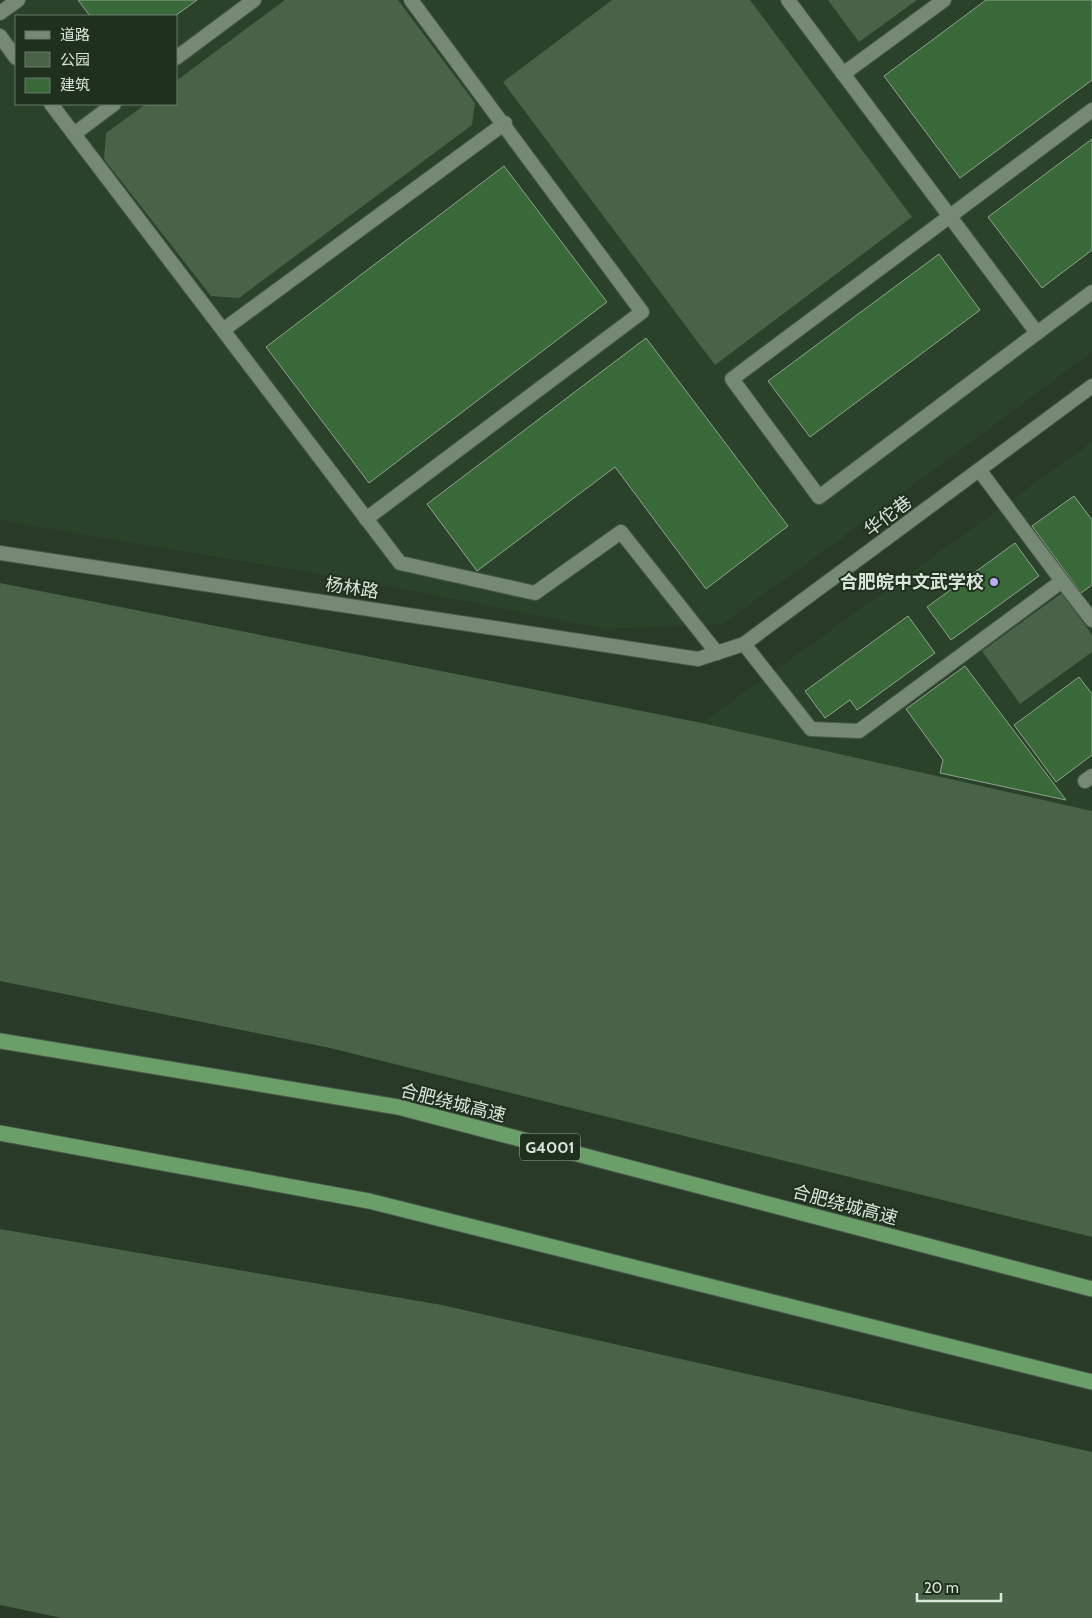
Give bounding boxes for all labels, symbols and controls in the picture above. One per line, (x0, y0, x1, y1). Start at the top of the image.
legend (15, 15, 178, 105)
text: 道路 (60, 26, 90, 44)
text: 公园 (60, 51, 90, 69)
text: 建筑 (60, 76, 90, 94)
street label: 华佗巷 (860, 491, 916, 541)
place label: 合肥皖中文武学校 (840, 571, 984, 593)
street label: 杨林路 (324, 573, 380, 603)
marker: 合肥皖中文武学校 (988, 576, 1000, 588)
street label: 合肥绕城高速 (398, 1079, 508, 1127)
road number: G4001 (520, 1134, 580, 1160)
street label: 合肥绕城高速 (790, 1180, 900, 1230)
scale bar (917, 1570, 1001, 1602)
text: 20 m (924, 1579, 959, 1597)

